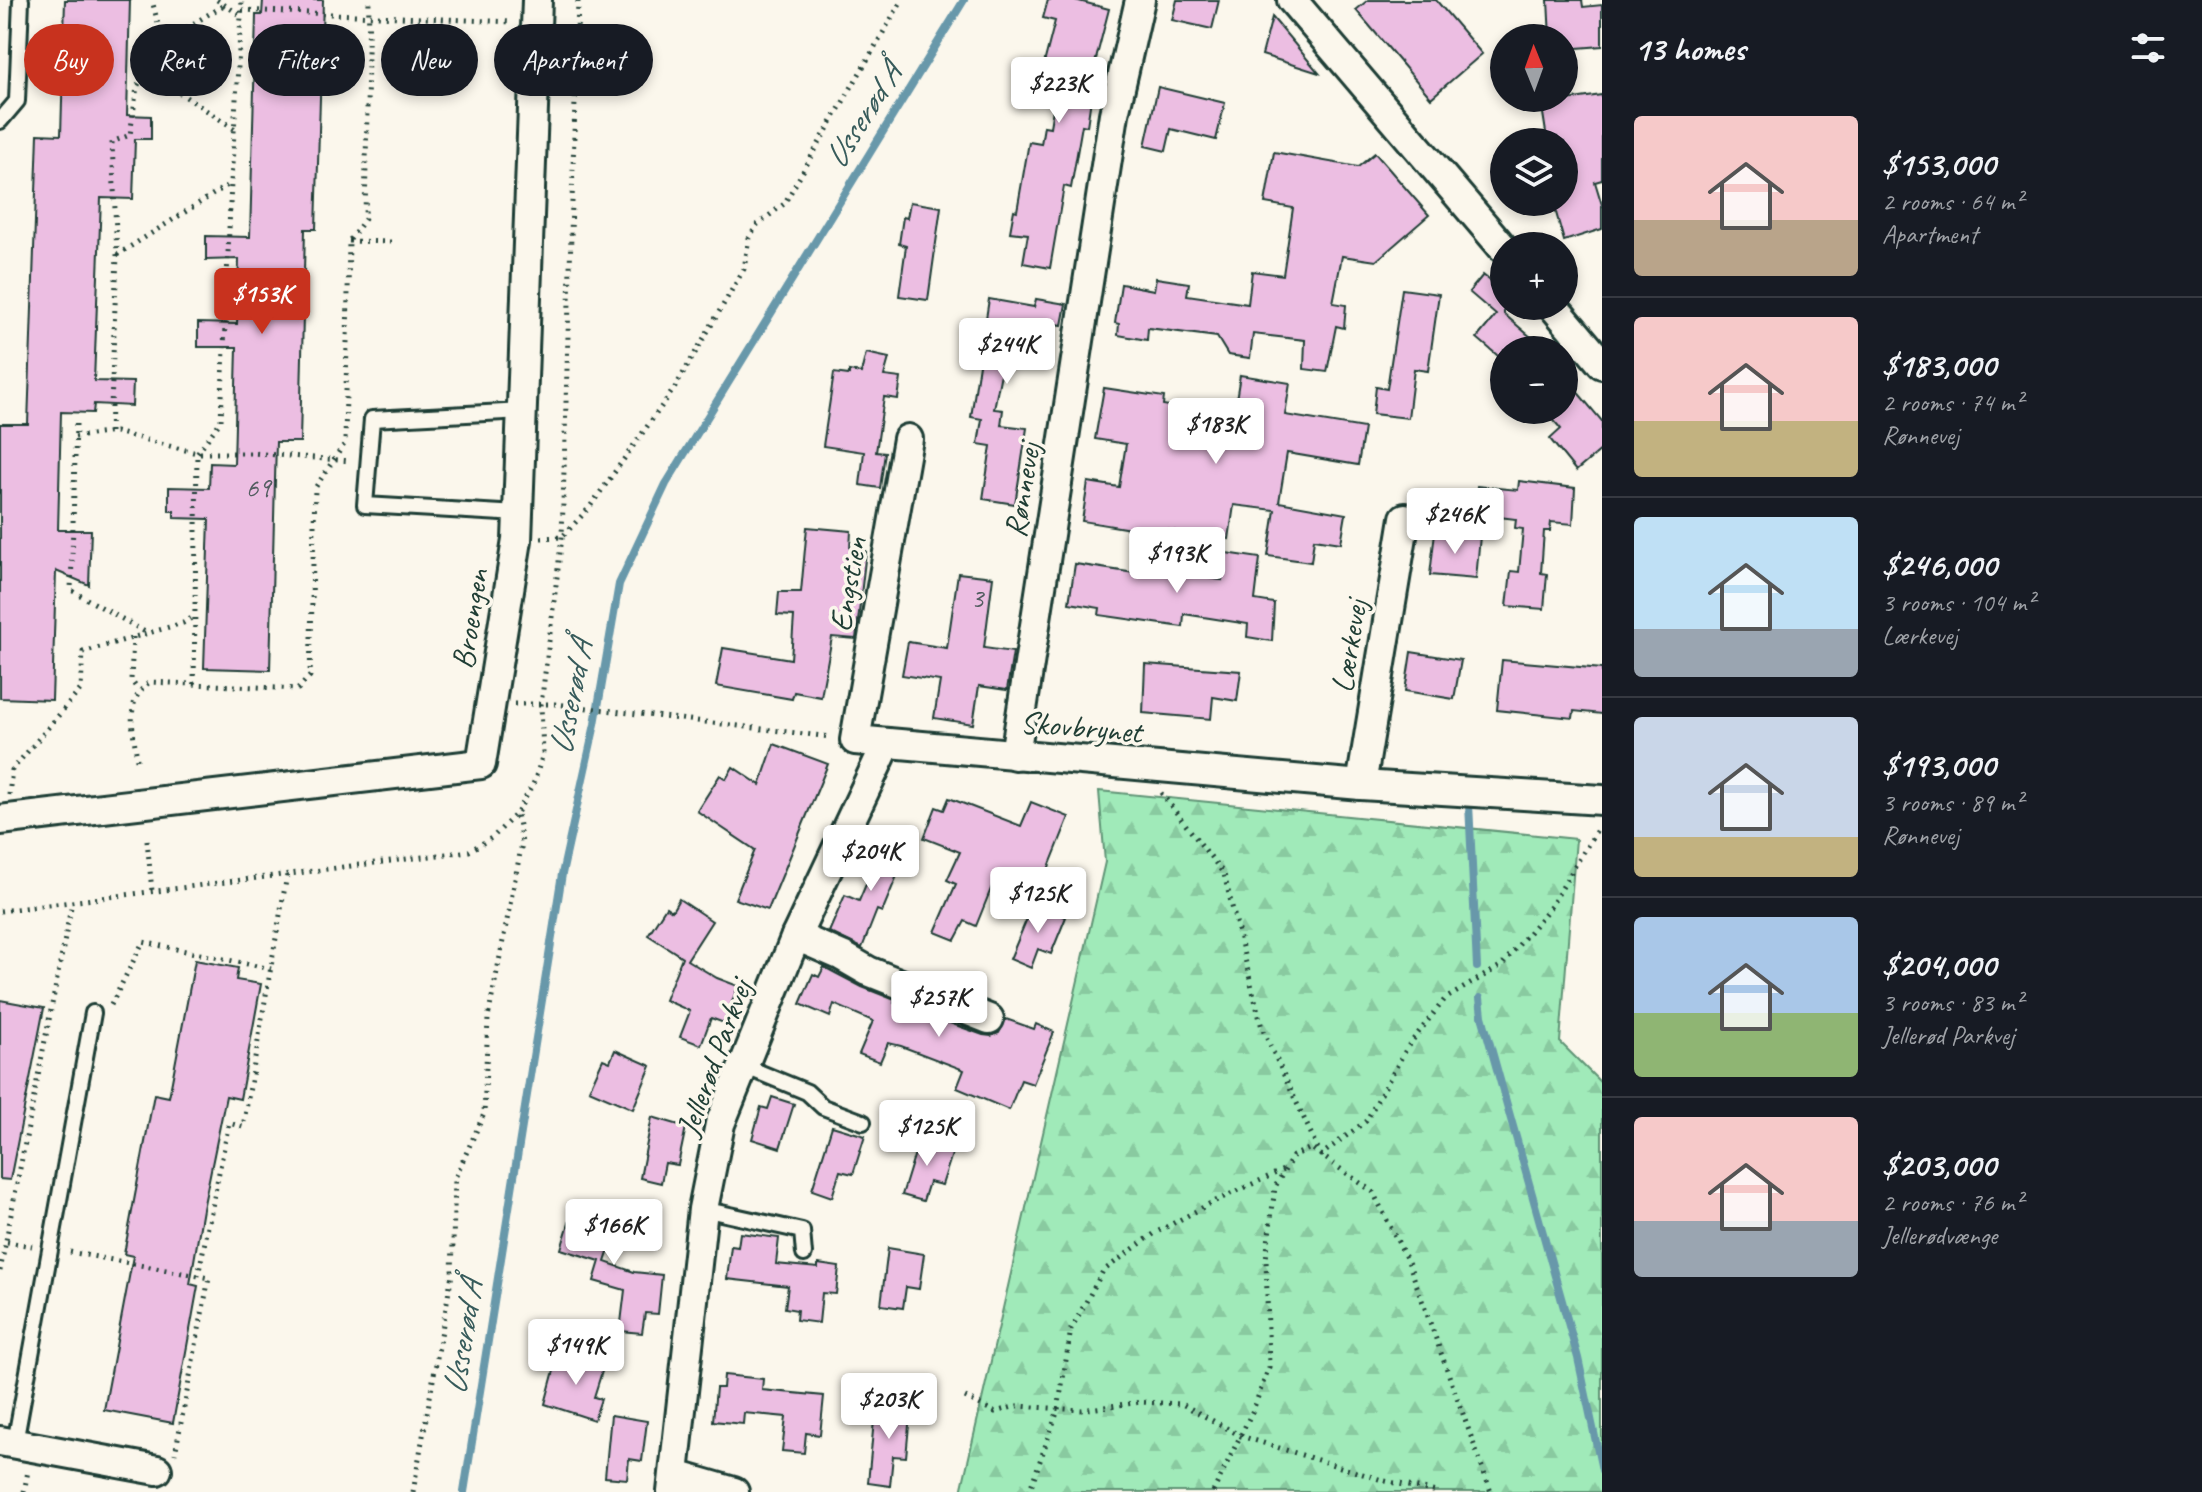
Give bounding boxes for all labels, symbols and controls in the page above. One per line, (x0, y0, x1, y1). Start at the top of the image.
chip: Buy (24, 24, 114, 96)
chip: Rent (130, 24, 232, 96)
chip: Filters (248, 24, 365, 96)
chip: New (381, 24, 478, 96)
chip: Apartment (494, 24, 653, 96)
north arrow (1490, 24, 1578, 112)
map controls (1490, 24, 1578, 424)
icon: filters (2126, 26, 2170, 70)
text: 13 homes (1634, 27, 1745, 70)
water label: Usserød Å (814, 47, 916, 176)
pin: $223K (1003, 57, 1115, 125)
text: $223K (1029, 66, 1089, 99)
button: layers (1490, 128, 1578, 216)
text: $153,000 (1882, 142, 1995, 185)
icon: home (1698, 148, 1794, 244)
text: 2 rooms · 64 m² (1882, 185, 2023, 218)
text: Apartment (1882, 218, 1978, 251)
button: + (1490, 232, 1578, 320)
pin: $153K (206, 268, 318, 336)
text: $153K (232, 277, 292, 310)
pin: $244K (951, 318, 1063, 386)
text: $244K (977, 327, 1037, 360)
button: − (1490, 336, 1578, 424)
text: $183,000 (1882, 343, 1996, 386)
icon: home (1698, 349, 1794, 445)
text: 2 rooms · 74 m² (1882, 386, 2023, 419)
pin: $183K (1160, 398, 1272, 466)
text: $183K (1186, 407, 1246, 440)
text: Rønnevej (1882, 419, 1959, 452)
street label: Rønnevej (994, 436, 1050, 540)
house number: 69 (245, 470, 273, 505)
pin: $246K (1399, 488, 1511, 556)
text: $246K (1425, 497, 1485, 530)
pin: $193K (1121, 527, 1233, 595)
street label: Engstien (820, 533, 877, 634)
text: $193K (1147, 536, 1207, 569)
text: $246,000 (1882, 543, 1997, 586)
icon: home (1698, 549, 1794, 645)
street label: Broengen (442, 565, 498, 672)
house number: 3 (971, 580, 986, 615)
text: 3 rooms · 104 m² (1882, 586, 2034, 619)
street label: Lærkevej (1321, 593, 1377, 695)
text: Lærkevej (1882, 619, 1958, 652)
water label: Usserød Å (538, 627, 604, 758)
street label: Skovbrynet (1019, 701, 1147, 753)
text: $193,000 (1882, 743, 1995, 786)
icon: home (1698, 749, 1794, 845)
text: 3 rooms · 89 m² (1882, 786, 2023, 819)
text: Rønnevej (1882, 819, 1959, 852)
pin: $204K (815, 825, 927, 893)
text: $204K (841, 834, 901, 867)
pin: $125K (982, 867, 1094, 935)
text: $125K (1008, 876, 1068, 909)
text: $204,000 (1882, 943, 1996, 986)
icon: home (1698, 949, 1794, 1045)
street label: Jellerød Parkvej (666, 970, 763, 1143)
pin: $257K (883, 971, 995, 1039)
text: $257K (909, 980, 969, 1013)
text: 3 rooms · 83 m² (1882, 986, 2023, 1019)
text: Jellerød Parkvej (1882, 1019, 2014, 1052)
pin: $125K (871, 1100, 983, 1168)
text: $125K (897, 1109, 957, 1142)
text: $203,000 (1882, 1143, 1996, 1186)
icon: home (1698, 1149, 1794, 1245)
text: 2 rooms · 76 m² (1882, 1186, 2023, 1219)
pin: $166K (558, 1199, 670, 1267)
text: $166K (583, 1208, 645, 1241)
text: Jellerødvænge (1882, 1219, 1997, 1252)
water label: Usserød Å (432, 1268, 494, 1398)
pin: $149K (520, 1319, 632, 1387)
text: $149K (546, 1328, 606, 1361)
pin: $203K (833, 1373, 945, 1441)
text: $203K (859, 1382, 919, 1415)

